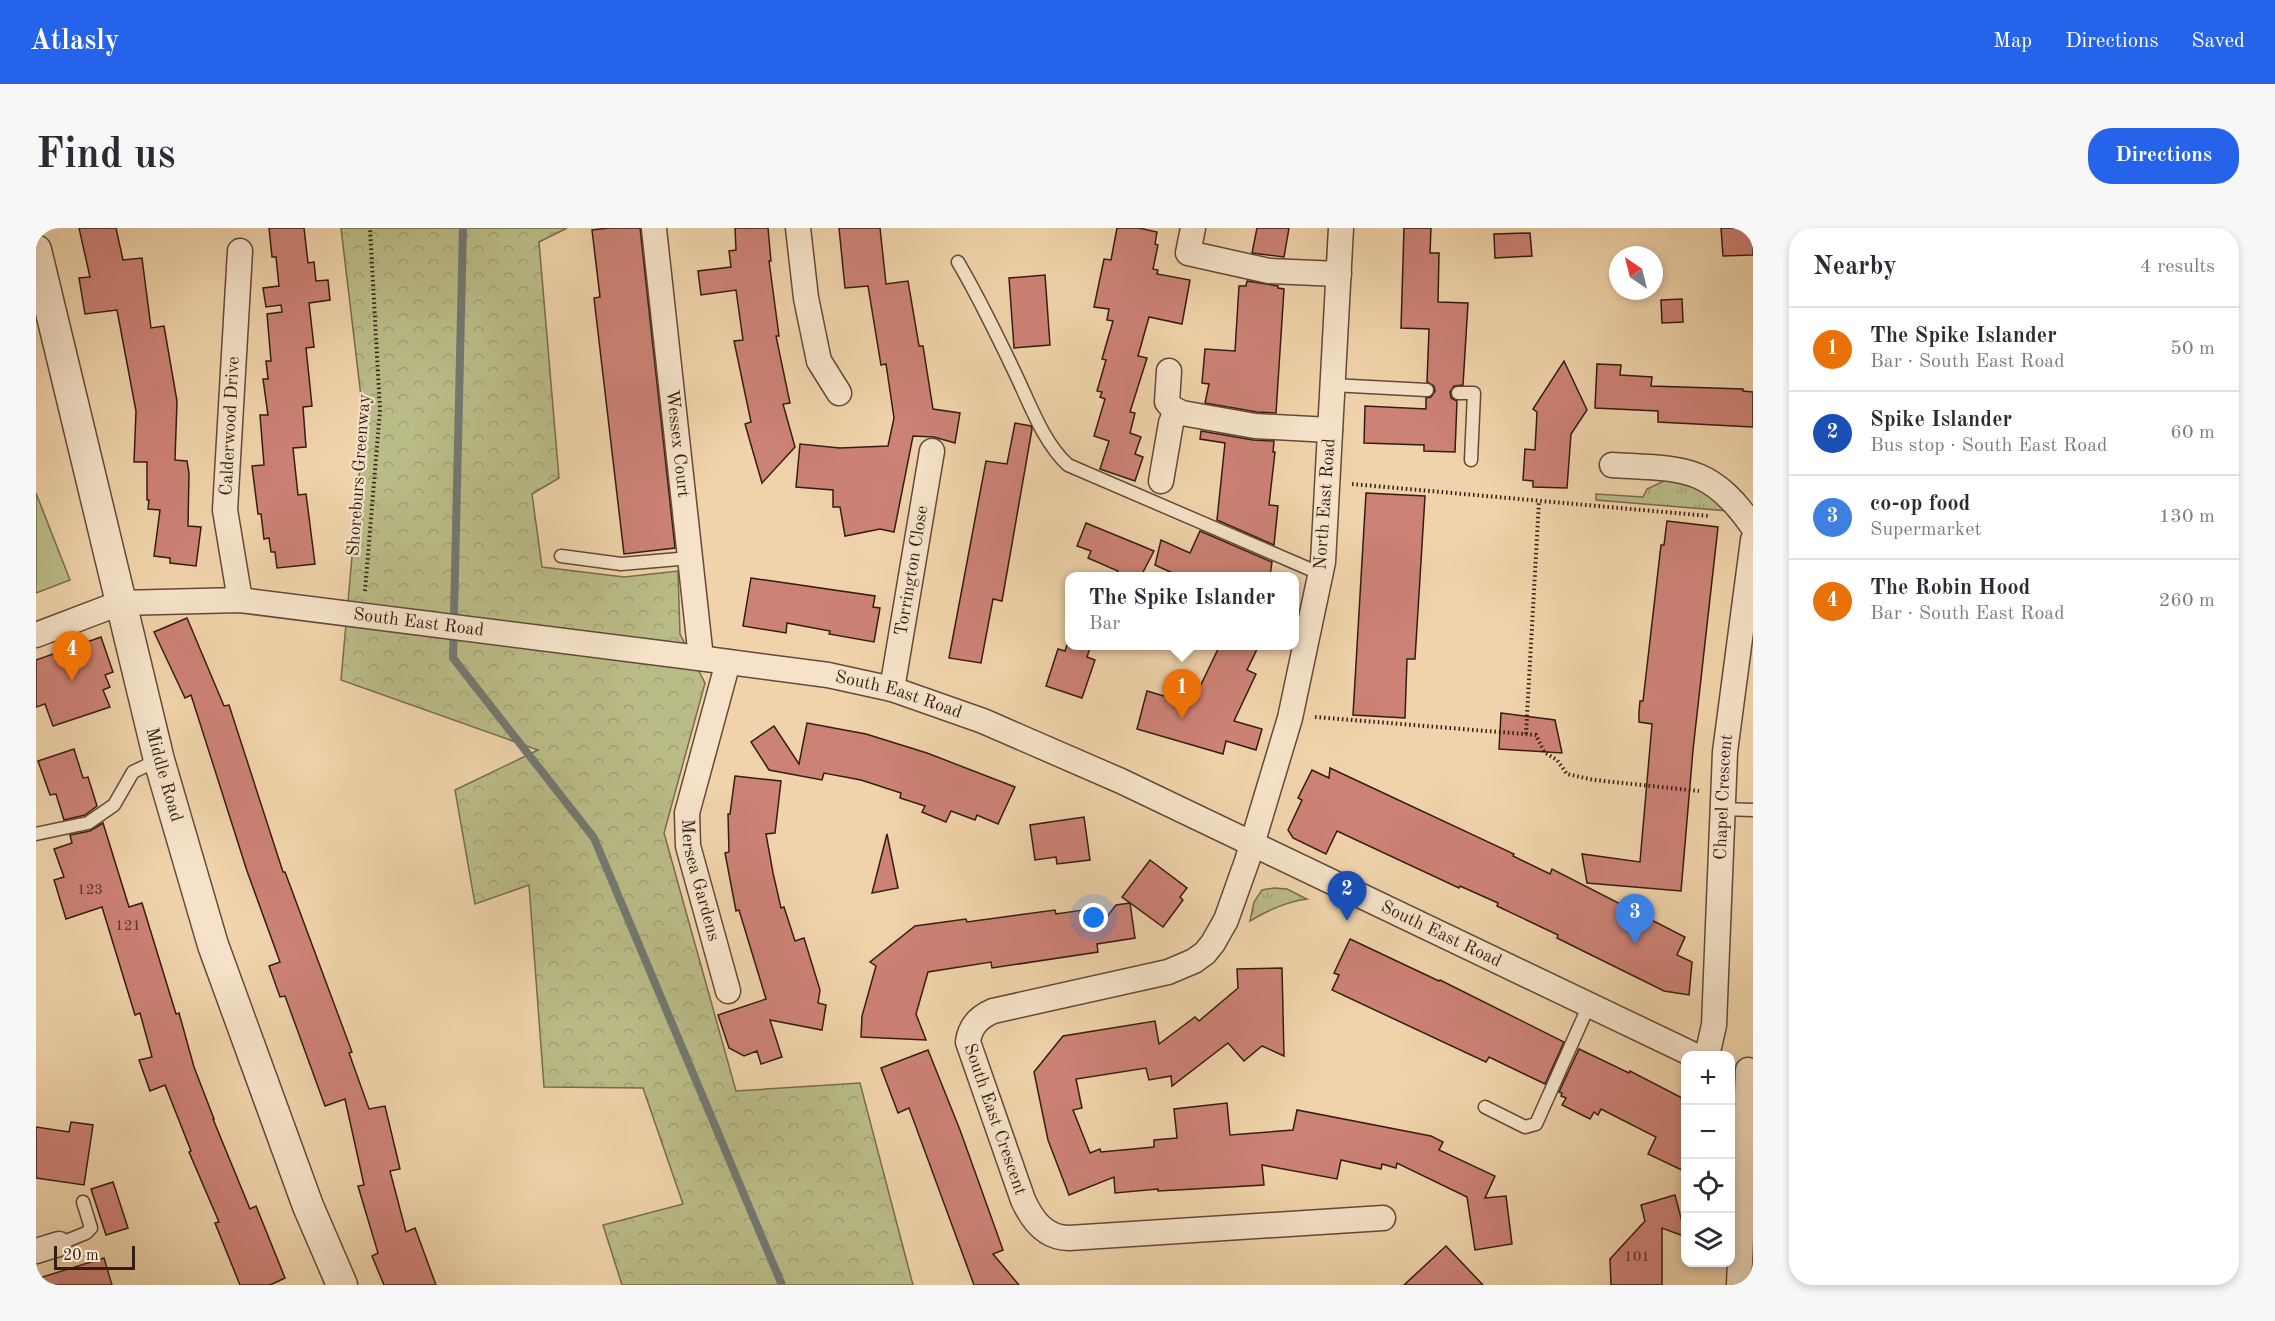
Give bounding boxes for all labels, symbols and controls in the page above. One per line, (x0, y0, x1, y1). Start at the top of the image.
text: Atlasly (30, 28, 120, 56)
text: Map (1993, 31, 2032, 52)
text: Directions (2065, 31, 2159, 52)
text: Saved (2192, 31, 2245, 52)
button: Directions (2088, 128, 2239, 184)
text: Find us (36, 135, 175, 177)
north arrow (1609, 246, 1663, 300)
text: Nearby (1813, 254, 1897, 280)
text: 4 results (2140, 257, 2215, 277)
text: The Spike Islander (1870, 325, 2057, 347)
text: 1 (1827, 339, 1838, 359)
text: 50 m (2170, 339, 2215, 359)
text: Bar · South East Road (1870, 352, 2065, 372)
street label: Calderwood Drive (217, 356, 243, 496)
street label: Wessex Court (663, 389, 692, 499)
street label: Shoreburs Greenway (344, 393, 374, 557)
text: Spike Islander (1870, 409, 2012, 431)
text: 2 (1827, 423, 1838, 443)
text: 60 m (2170, 423, 2215, 443)
text: Bus stop · South East Road (1870, 436, 2108, 456)
street label: North East Road (1311, 438, 1339, 570)
text: co-op food (1870, 493, 1970, 515)
street label: Torrington Close (892, 504, 932, 637)
text: 3 (1827, 507, 1838, 527)
text: 130 m (2159, 507, 2215, 527)
text: Supermarket (1870, 520, 1981, 540)
popup (1065, 572, 1299, 650)
text: The Robin Hood (1870, 577, 2030, 599)
text: The Spike Islander (1089, 587, 1275, 609)
text: 4 (1827, 591, 1838, 611)
text: 260 m (2159, 591, 2215, 611)
text: Bar · South East Road (1870, 604, 2065, 624)
street label: South East Road (352, 605, 485, 640)
text: Bar (1089, 614, 1121, 634)
pin: 4 (52, 632, 92, 681)
street label: South East Road (833, 668, 964, 722)
pin: 1 (1162, 670, 1202, 719)
street label: Middle Road (142, 726, 186, 824)
street label: Chapel Crescent (1712, 733, 1736, 860)
street label: Mersea Gardens (678, 819, 723, 943)
pin: 2 (1328, 872, 1366, 921)
house number: 123 (77, 883, 103, 898)
pin: 3 (1616, 894, 1654, 944)
street label: South East Road (1378, 898, 1504, 971)
your location (1079, 903, 1108, 932)
house number: 121 (115, 919, 141, 934)
street label: South East Crescent (960, 1041, 1030, 1197)
map controls (1681, 1051, 1735, 1267)
button: + (1681, 1051, 1735, 1105)
button: − (1681, 1105, 1735, 1159)
button: locate (1681, 1159, 1735, 1213)
button: layers (1681, 1213, 1735, 1267)
scale bar (54, 1243, 135, 1270)
text: 20 m (63, 1248, 99, 1264)
house number: 101 (1624, 1250, 1650, 1265)

